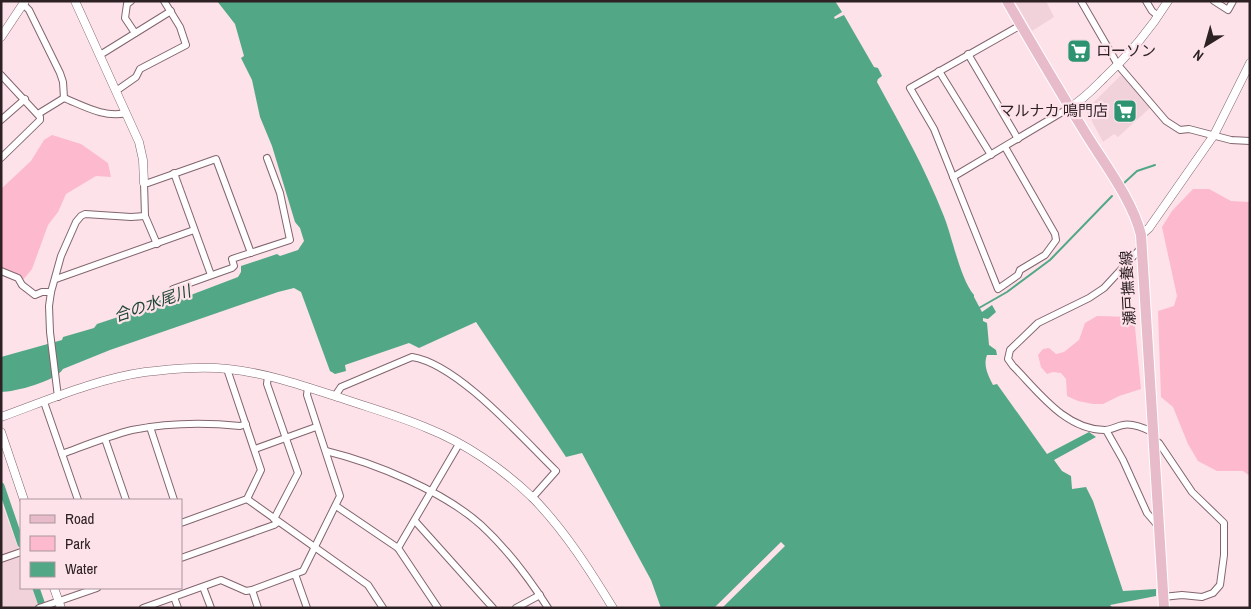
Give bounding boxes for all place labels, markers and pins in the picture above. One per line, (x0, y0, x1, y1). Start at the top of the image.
supermarket icon: ローソン (1066, 38, 1092, 64)
place label: ローソン (1096, 40, 1156, 61)
supermarket icon: マルナカ 鳴門店 (1112, 98, 1138, 124)
place label: マルナカ 鳴門店 (1000, 100, 1108, 121)

